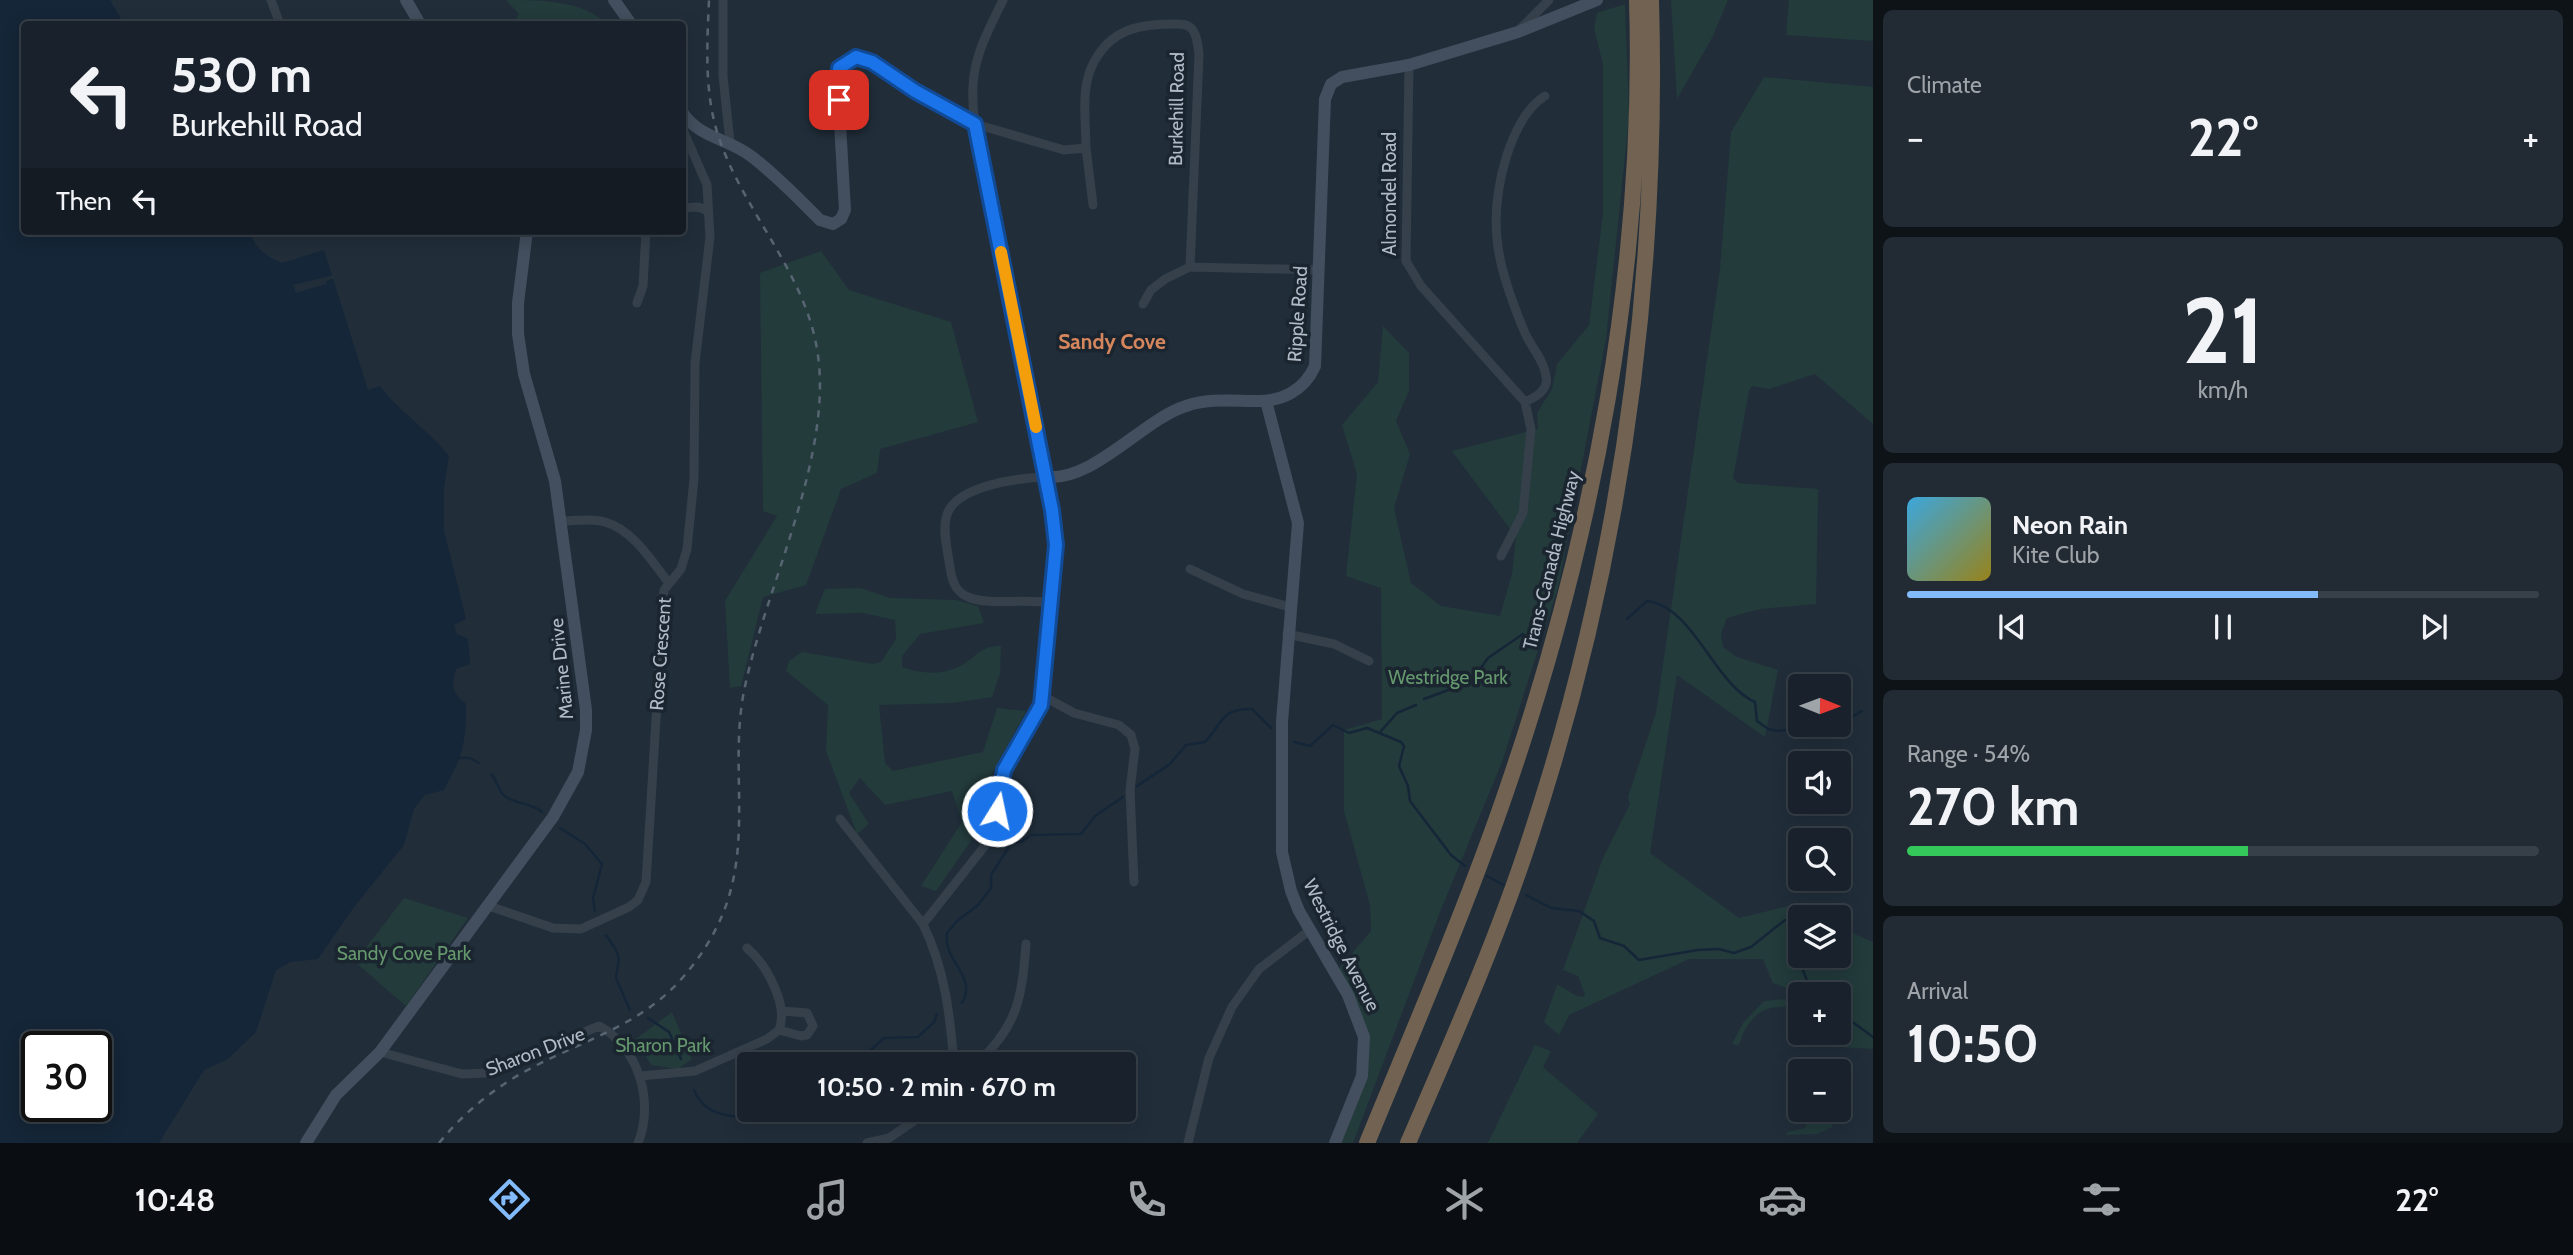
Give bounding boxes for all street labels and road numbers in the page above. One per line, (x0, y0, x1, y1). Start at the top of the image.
street label: Burkehill Road (1164, 52, 1189, 166)
street label: Almondel Road (1378, 132, 1401, 256)
street label: Ripple Road (1283, 265, 1312, 363)
street label: Trans-Canada Highway (1518, 468, 1585, 652)
street label: Rose Crescent (645, 596, 676, 711)
street label: Marine Drive (545, 617, 578, 721)
street label: Westridge Avenue (1298, 875, 1385, 1016)
street label: Sharon Drive (482, 1022, 588, 1081)

